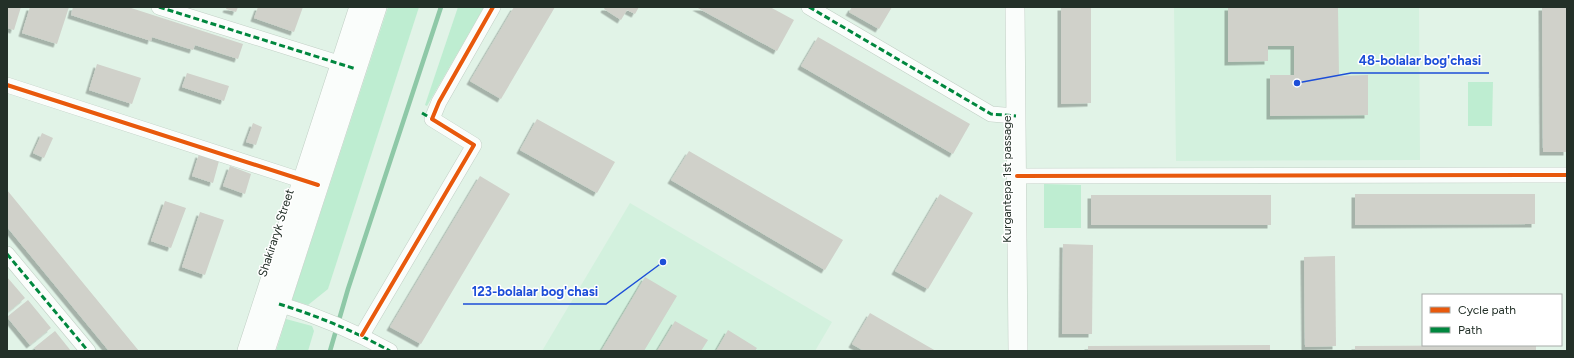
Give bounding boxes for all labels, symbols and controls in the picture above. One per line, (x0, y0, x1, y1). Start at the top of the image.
callout: 48-bolalar bog'chasi (1351, 48, 1489, 73)
text: 48-bolalar bog'chasi (1359, 53, 1481, 68)
street label: Kurgantepa 1st passage (1000, 115, 1014, 243)
street label: Shakiraryk Street (255, 187, 297, 279)
callout: 123-bolalar bog'chasi (463, 279, 606, 304)
text: 123-bolalar bog'chasi (472, 284, 598, 299)
legend (1422, 294, 1562, 346)
text: Cycle path (1458, 303, 1516, 317)
text: Path (1458, 323, 1482, 337)

